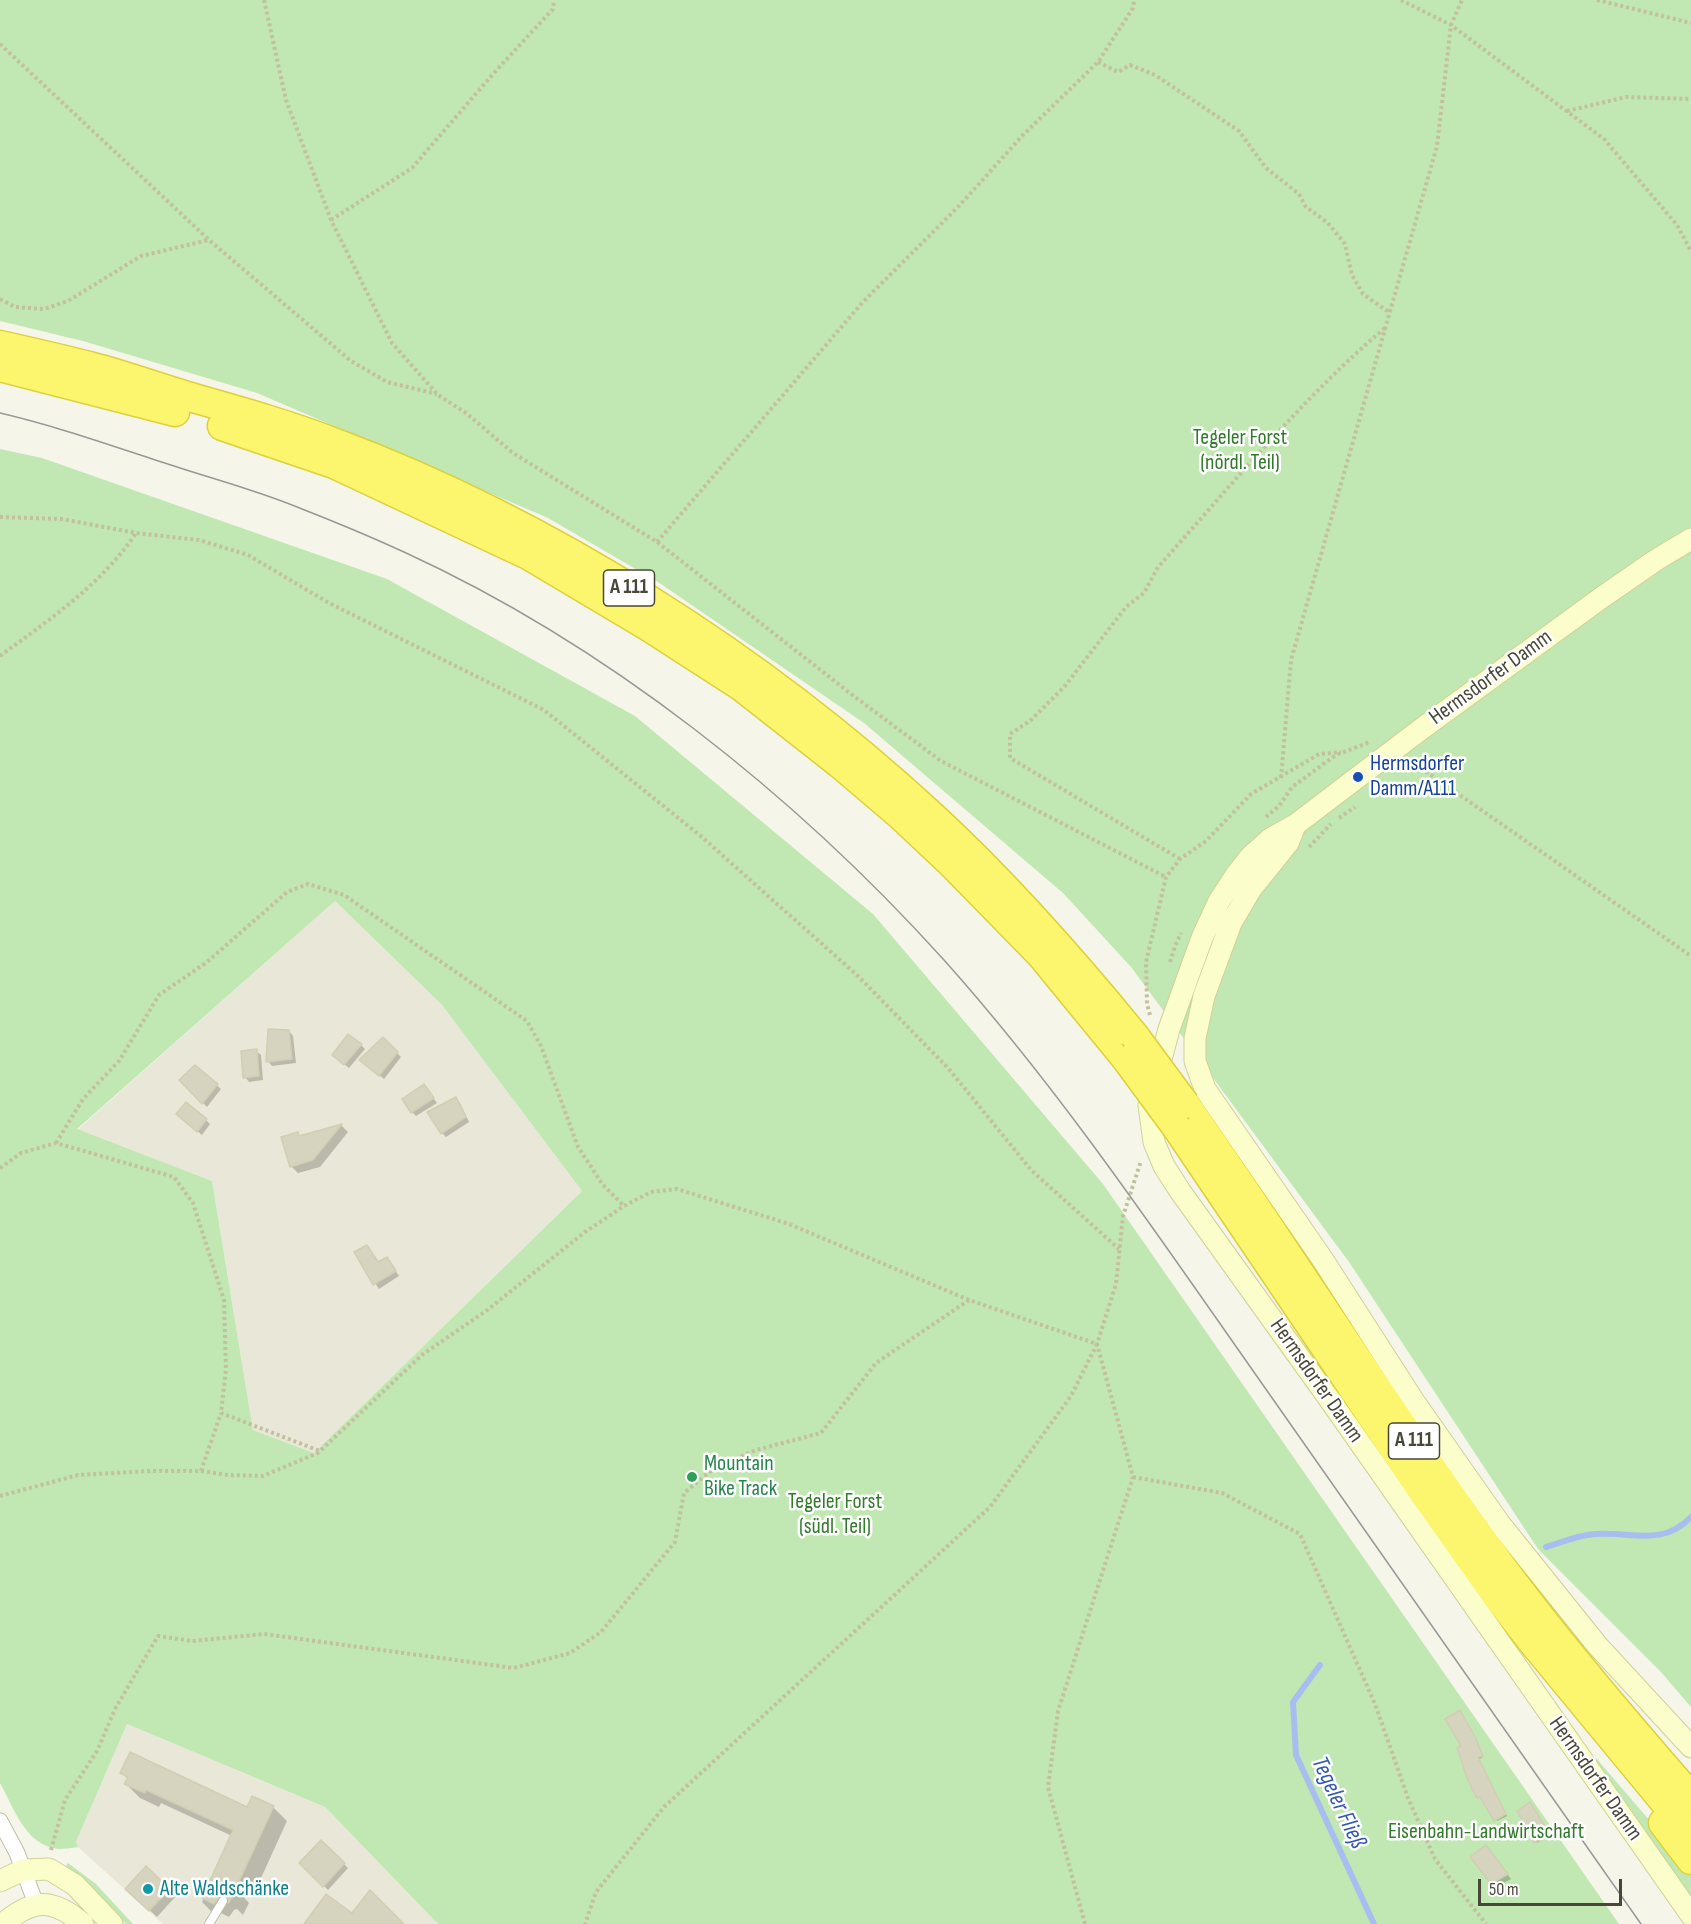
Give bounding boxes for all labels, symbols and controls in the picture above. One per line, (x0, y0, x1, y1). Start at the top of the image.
park label: Tegeler Forst (nördl. Teil) (1193, 425, 1287, 476)
road number: A 111 (604, 570, 654, 606)
street label: Hermsdorfer Damm (1425, 625, 1557, 731)
place label: Hermsdorfer Damm/A111 (1370, 751, 1464, 802)
marker: Hermsdorfer Damm/A111 (1351, 770, 1365, 784)
street label: Hermsdorfer Damm (1264, 1314, 1368, 1448)
road number: A 111 (1388, 1423, 1440, 1459)
place label: Mountain Bike Track (704, 1451, 777, 1502)
marker: Mountain Bike Track (685, 1470, 699, 1484)
park label: Tegeler Forst (südl. Teil) (788, 1489, 882, 1540)
street label: Hermsdorfer Damm (1543, 1712, 1647, 1846)
water label: Tegeler Fließ (1304, 1752, 1372, 1854)
park label: Eisenbahn-Landwirtschaft (1388, 1819, 1584, 1845)
scale bar (1481, 1867, 1625, 1905)
place label: Alte Waldschänke (160, 1876, 289, 1902)
text: 50 m (1489, 1879, 1519, 1900)
marker: Alte Waldschänke (141, 1882, 155, 1896)

